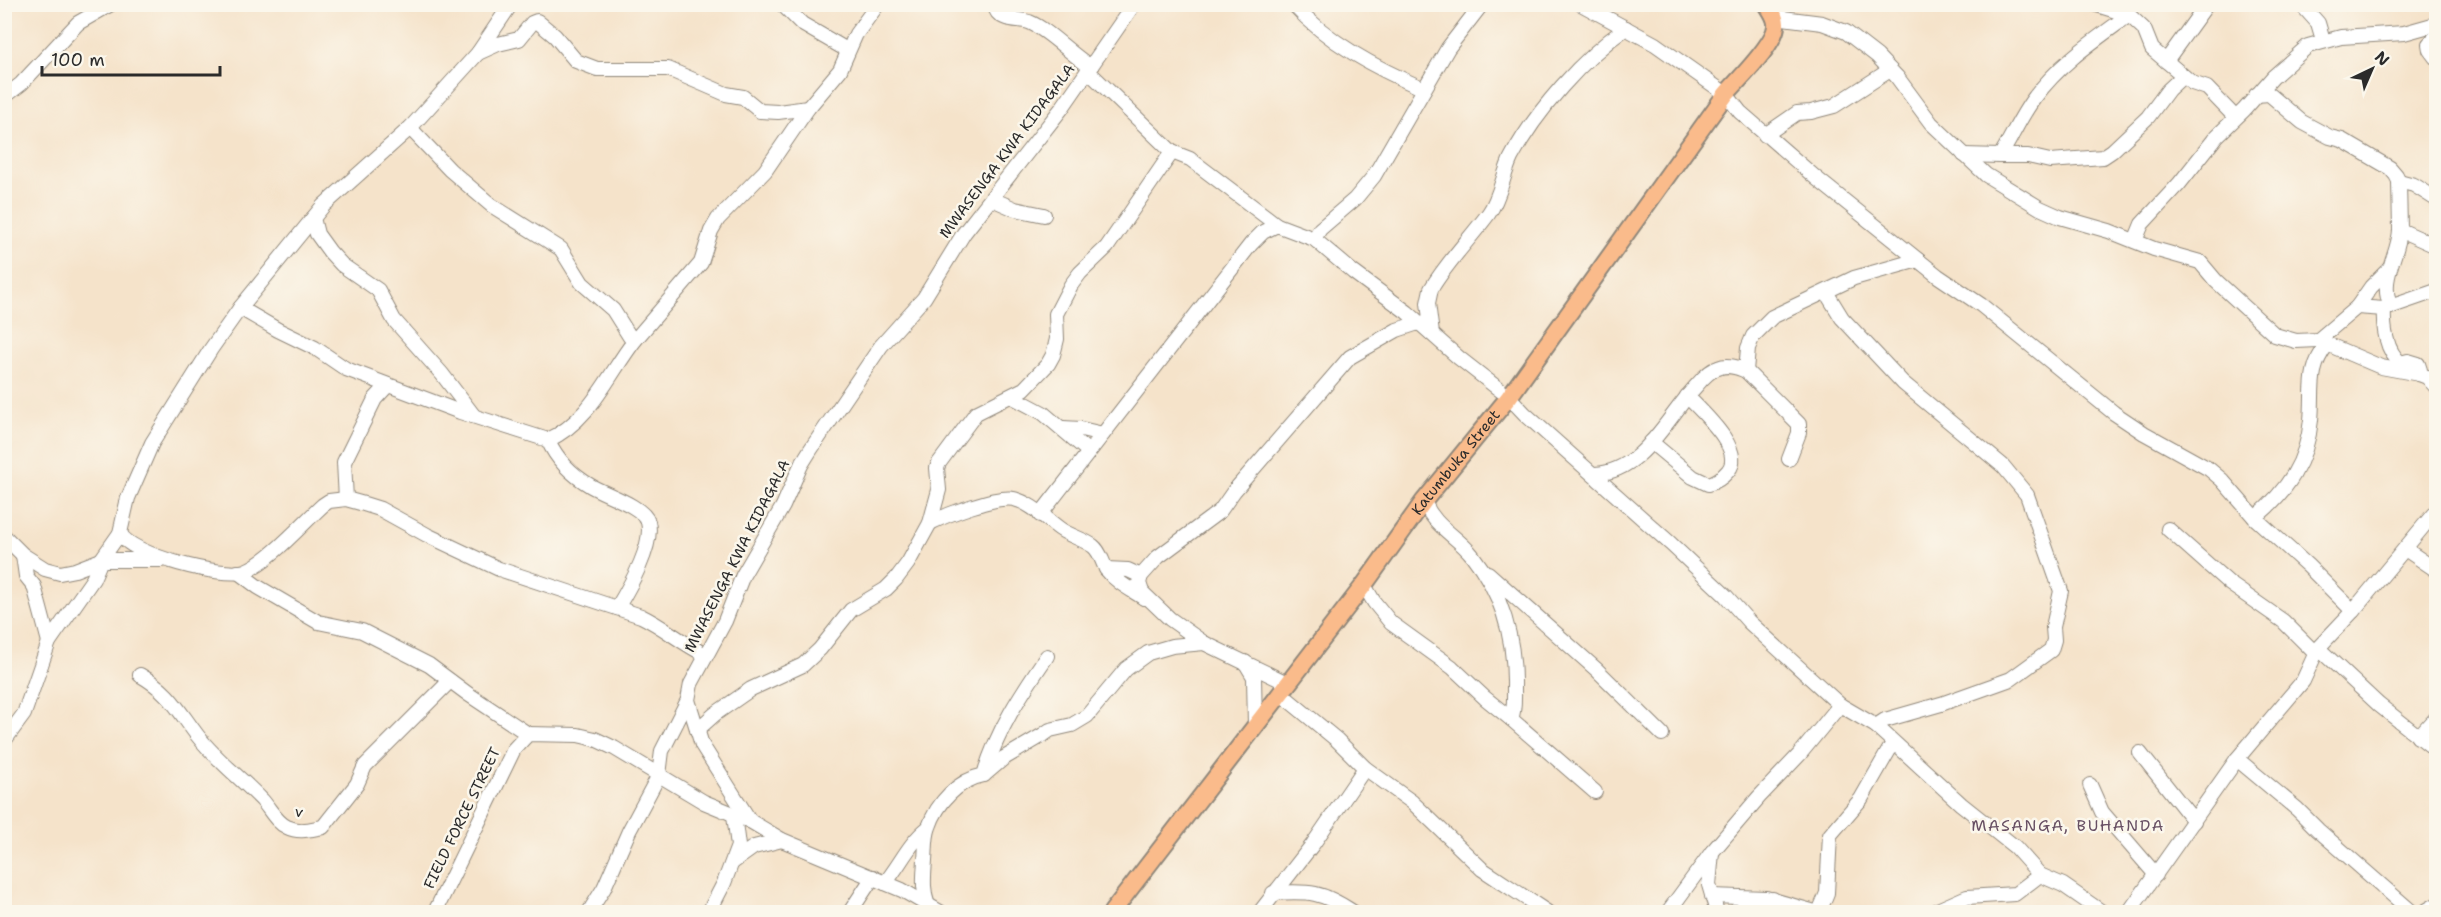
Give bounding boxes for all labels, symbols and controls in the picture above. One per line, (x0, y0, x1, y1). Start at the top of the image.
scale bar (42, 39, 220, 77)
north arrow (2342, 39, 2402, 99)
text: N (2370, 47, 2394, 71)
text: 100 m (51, 48, 105, 72)
street label: MWASENGA KWA KIDAGALA (935, 60, 1079, 242)
street label: Katumbuka Street (1407, 405, 1505, 519)
street label: MWASENGA KWA KIDAGALA (680, 456, 794, 656)
street label: FIELD FORCE STREET (419, 744, 505, 892)
street label: v (293, 802, 305, 822)
district label: MASANGA, BUHANDA (1971, 815, 2165, 836)

